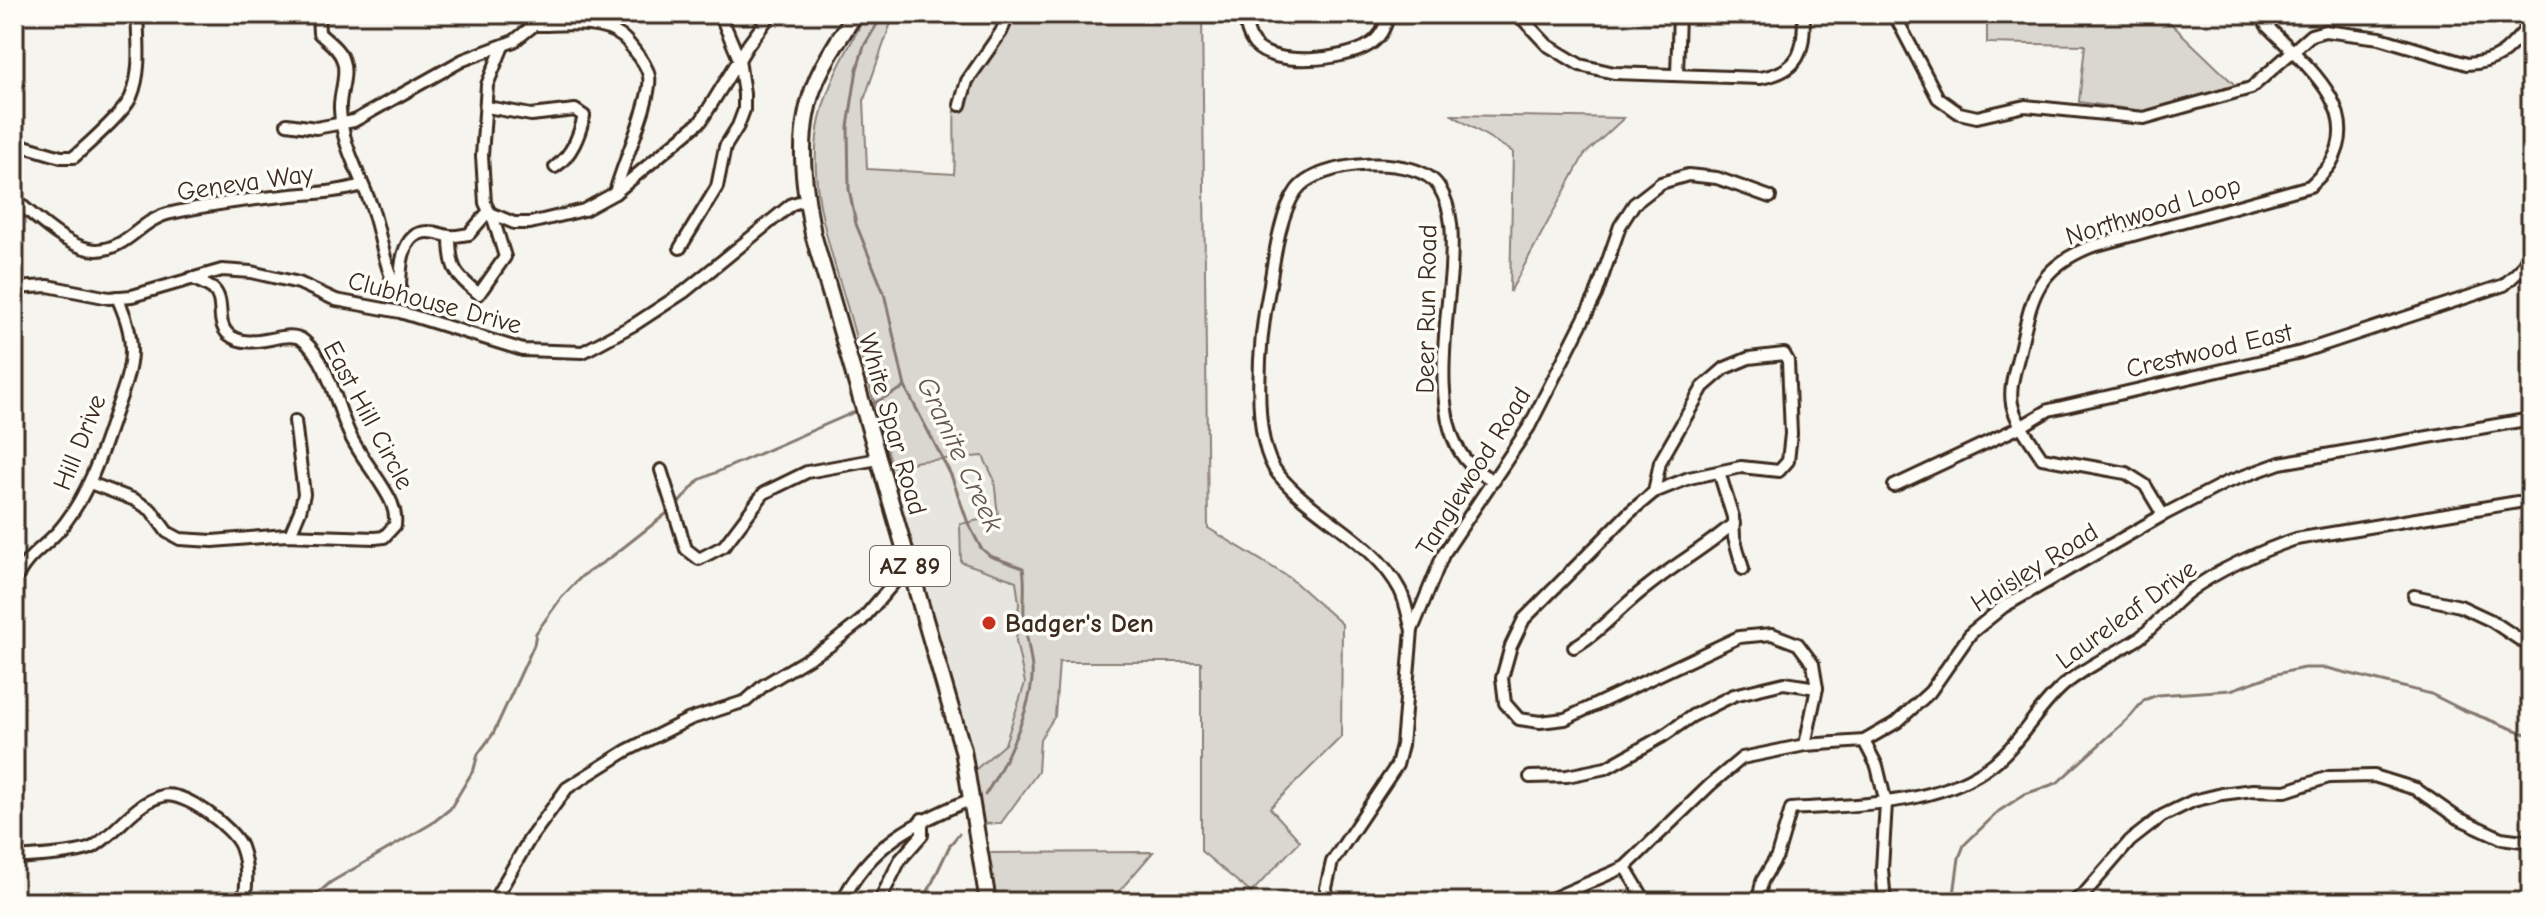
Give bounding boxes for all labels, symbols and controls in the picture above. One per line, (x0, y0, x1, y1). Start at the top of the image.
street label: Geneva Way (175, 159, 316, 207)
street label: Northwood Loop (2062, 170, 2244, 252)
street label: Deer Run Road (1411, 224, 1443, 394)
street label: Clubhouse Drive (345, 265, 525, 341)
street label: Crestwood East (2123, 317, 2297, 385)
street label: White Spar Road (852, 330, 932, 519)
street label: East Hill Circle (317, 336, 420, 495)
water label: Granite Creek (910, 372, 1010, 537)
street label: Tanglewood Road (1410, 382, 1538, 561)
street label: Hill Drive (47, 390, 113, 495)
street label: Haisley Road (1965, 517, 2104, 619)
road number: AZ 89 (870, 546, 950, 586)
street label: Laureleaf Drive (2051, 554, 2203, 676)
place label: Badger's Den (1005, 609, 1154, 639)
marker: Badger's Den (980, 614, 998, 632)

